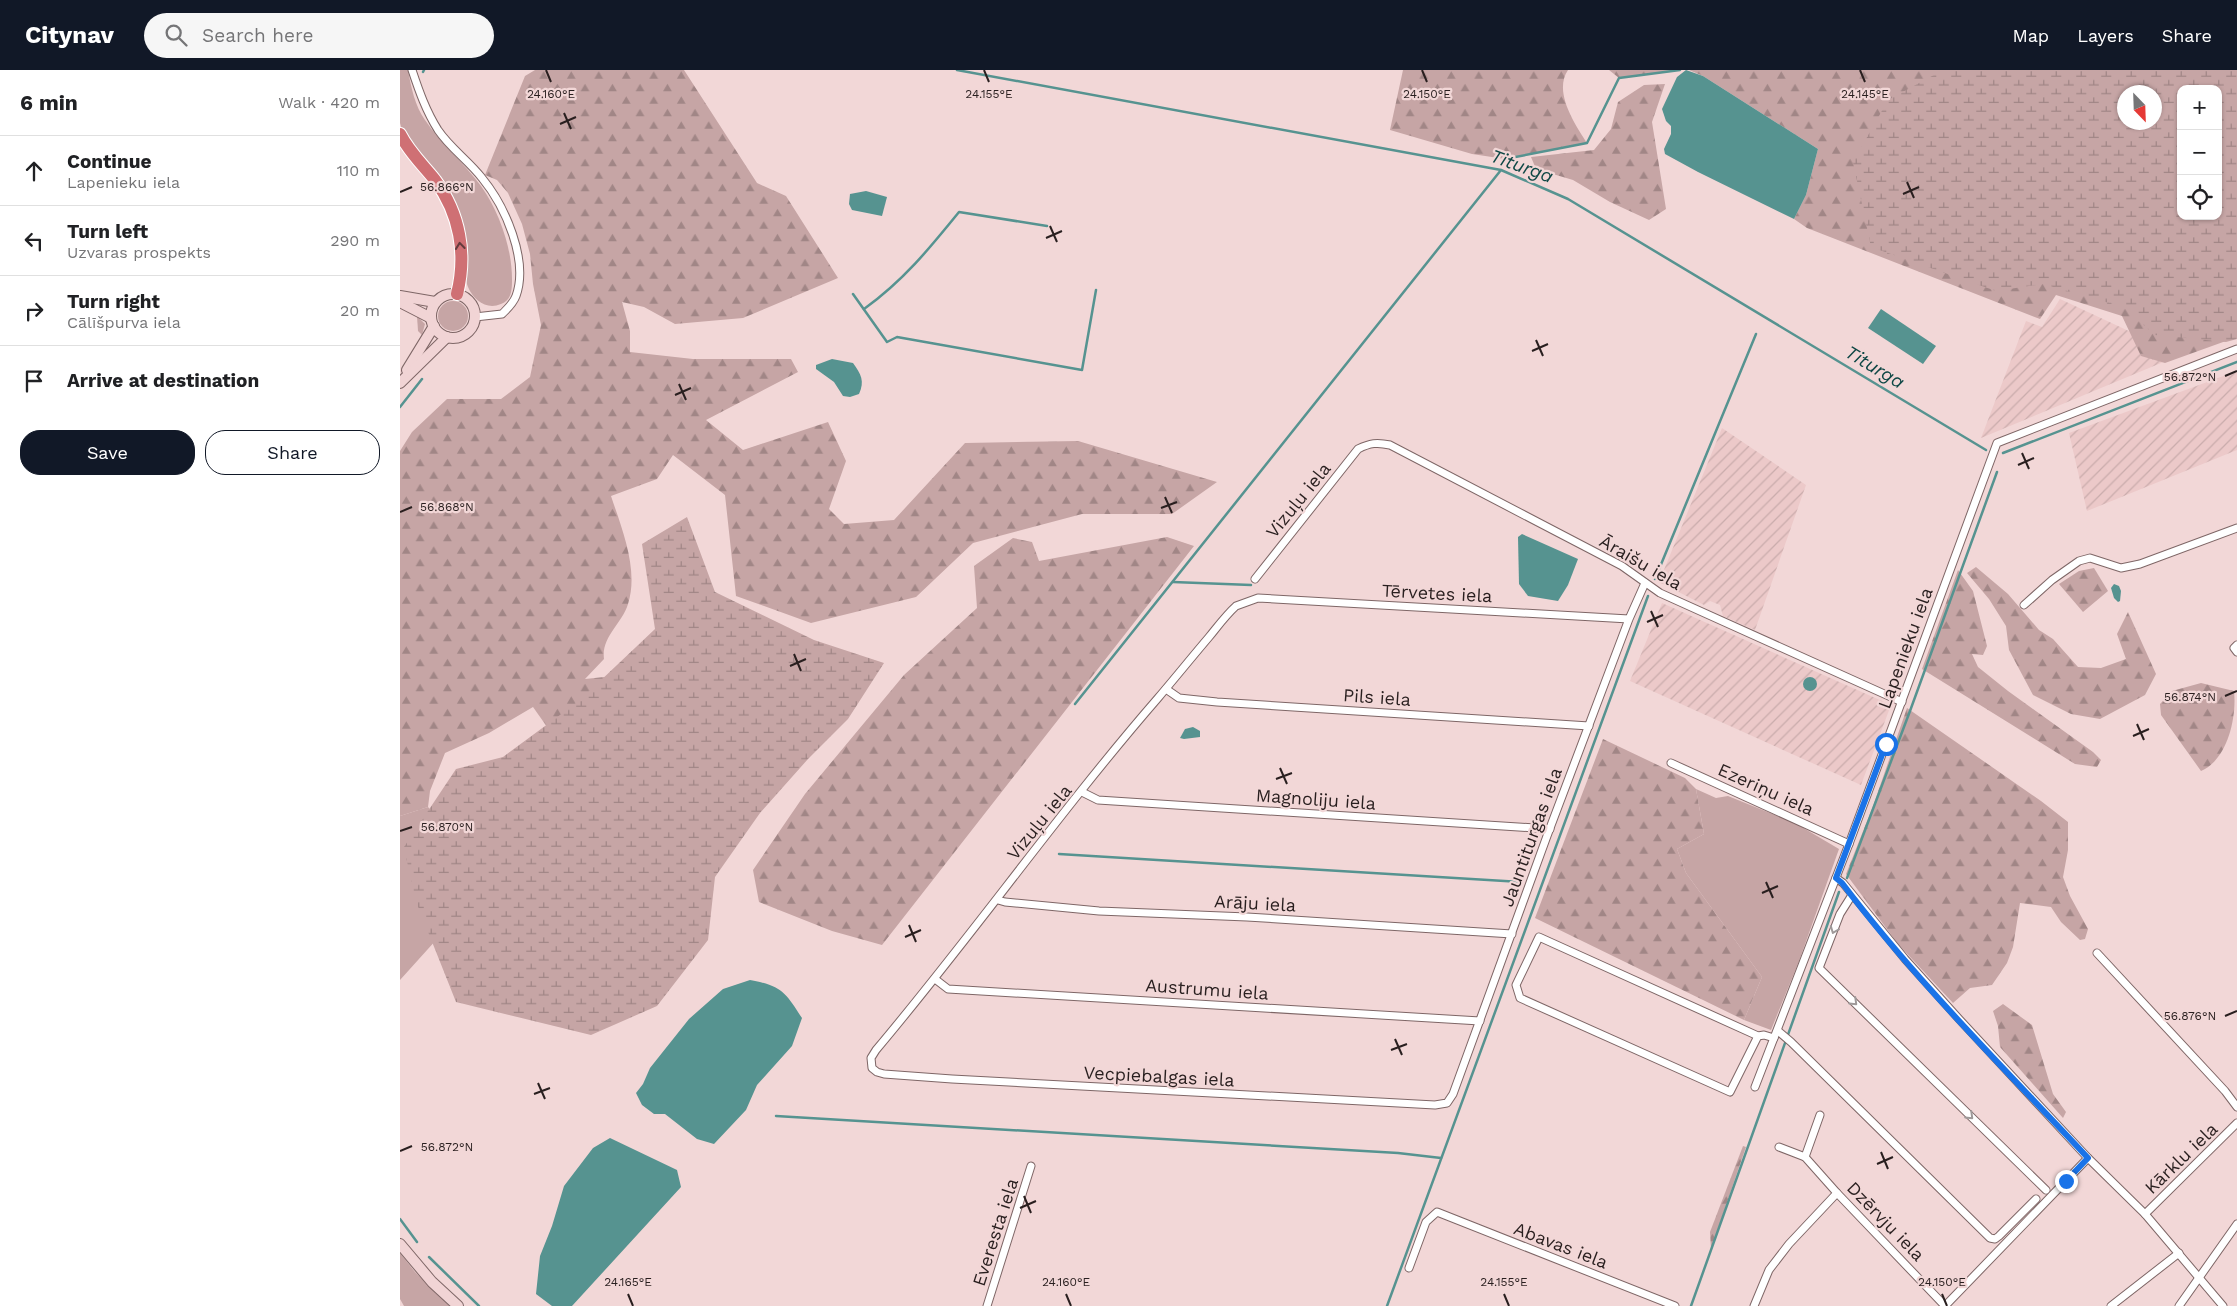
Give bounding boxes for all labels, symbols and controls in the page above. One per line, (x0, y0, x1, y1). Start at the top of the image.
search box (144, 13, 494, 58)
text: Citynav (25, 21, 114, 49)
icon: search (162, 21, 190, 49)
text: Search here (202, 24, 313, 47)
text: Map (2012, 25, 2049, 46)
text: Layers (2077, 25, 2134, 46)
text: Share (2162, 25, 2212, 46)
north arrow (2117, 85, 2162, 130)
map controls (2177, 85, 2222, 220)
button: + (2177, 85, 2222, 130)
text: 24.160°E (527, 87, 575, 101)
text: 24.155°E (965, 87, 1013, 101)
text: 24.150°E (1403, 87, 1451, 101)
text: 24.145°E (1841, 87, 1889, 101)
text: 6 min (20, 90, 78, 115)
text: Walk · 420 m (278, 93, 380, 112)
button: − (2177, 130, 2222, 175)
water label: Titurga (1487, 144, 1557, 188)
text: Continue (67, 150, 151, 173)
icon: ahead (20, 157, 48, 185)
text: 110 m (337, 161, 380, 180)
text: Lapenieku iela (67, 173, 180, 192)
button: locate (2177, 175, 2222, 220)
text: 56.866°N (420, 180, 474, 194)
text: Turn left (67, 220, 148, 243)
icon: left (20, 227, 48, 255)
text: 290 m (330, 231, 380, 250)
one-way arrow (455, 241, 466, 249)
text: Uzvaras prospekts (67, 243, 211, 262)
text: Turn right (67, 290, 160, 313)
icon: right (20, 297, 48, 325)
text: 20 m (340, 301, 380, 320)
text: Cālīšpurva iela (67, 313, 181, 332)
water label: Titurga (1841, 340, 1909, 394)
icon: arrive (20, 367, 48, 395)
text: Arrive at destination (67, 369, 259, 392)
text: 56.872°N (2164, 370, 2216, 384)
button: Save (20, 430, 195, 475)
button: Share (205, 430, 380, 475)
street label: Vizuļu iela (1261, 458, 1335, 542)
text: 56.868°N (420, 500, 474, 514)
street label: Āraišu iela (1596, 530, 1686, 594)
street label: Tērvetes iela (1381, 580, 1493, 606)
street label: Lapenieku iela (1873, 585, 1937, 711)
street label: Pils iela (1342, 684, 1412, 710)
text: 56.874°N (2164, 690, 2216, 704)
route start (1875, 733, 1898, 756)
street label: Ezeriņu iela (1715, 759, 1817, 819)
street label: Jauntiturgas iela (1496, 765, 1566, 909)
street label: Vizuļu iela (1002, 780, 1076, 864)
street label: Magnoliju iela (1255, 784, 1377, 814)
text: 56.870°N (421, 820, 473, 834)
street label: Arāju iela (1213, 890, 1297, 916)
one-way arrow (1830, 926, 1840, 934)
street label: Austrumu iela (1145, 974, 1269, 1004)
one-way arrow (1848, 996, 1857, 1005)
text: 56.876°N (2164, 1009, 2216, 1023)
street label: Vecpiebalgas iela (1083, 1062, 1235, 1090)
one-way arrow (1964, 1110, 1973, 1119)
street label: Kārklu iela (2140, 1118, 2222, 1198)
text: 56.872°N (421, 1140, 473, 1154)
route end (2055, 1170, 2078, 1193)
street label: Everesta iela (968, 1176, 1022, 1288)
street label: Dzērvju iela (1843, 1177, 1929, 1265)
street label: Abavas iela (1511, 1217, 1611, 1273)
text: 24.165°E (604, 1275, 652, 1289)
text: 24.160°E (1042, 1275, 1090, 1289)
text: 24.155°E (1480, 1275, 1528, 1289)
text: 24.150°E (1918, 1275, 1966, 1289)

